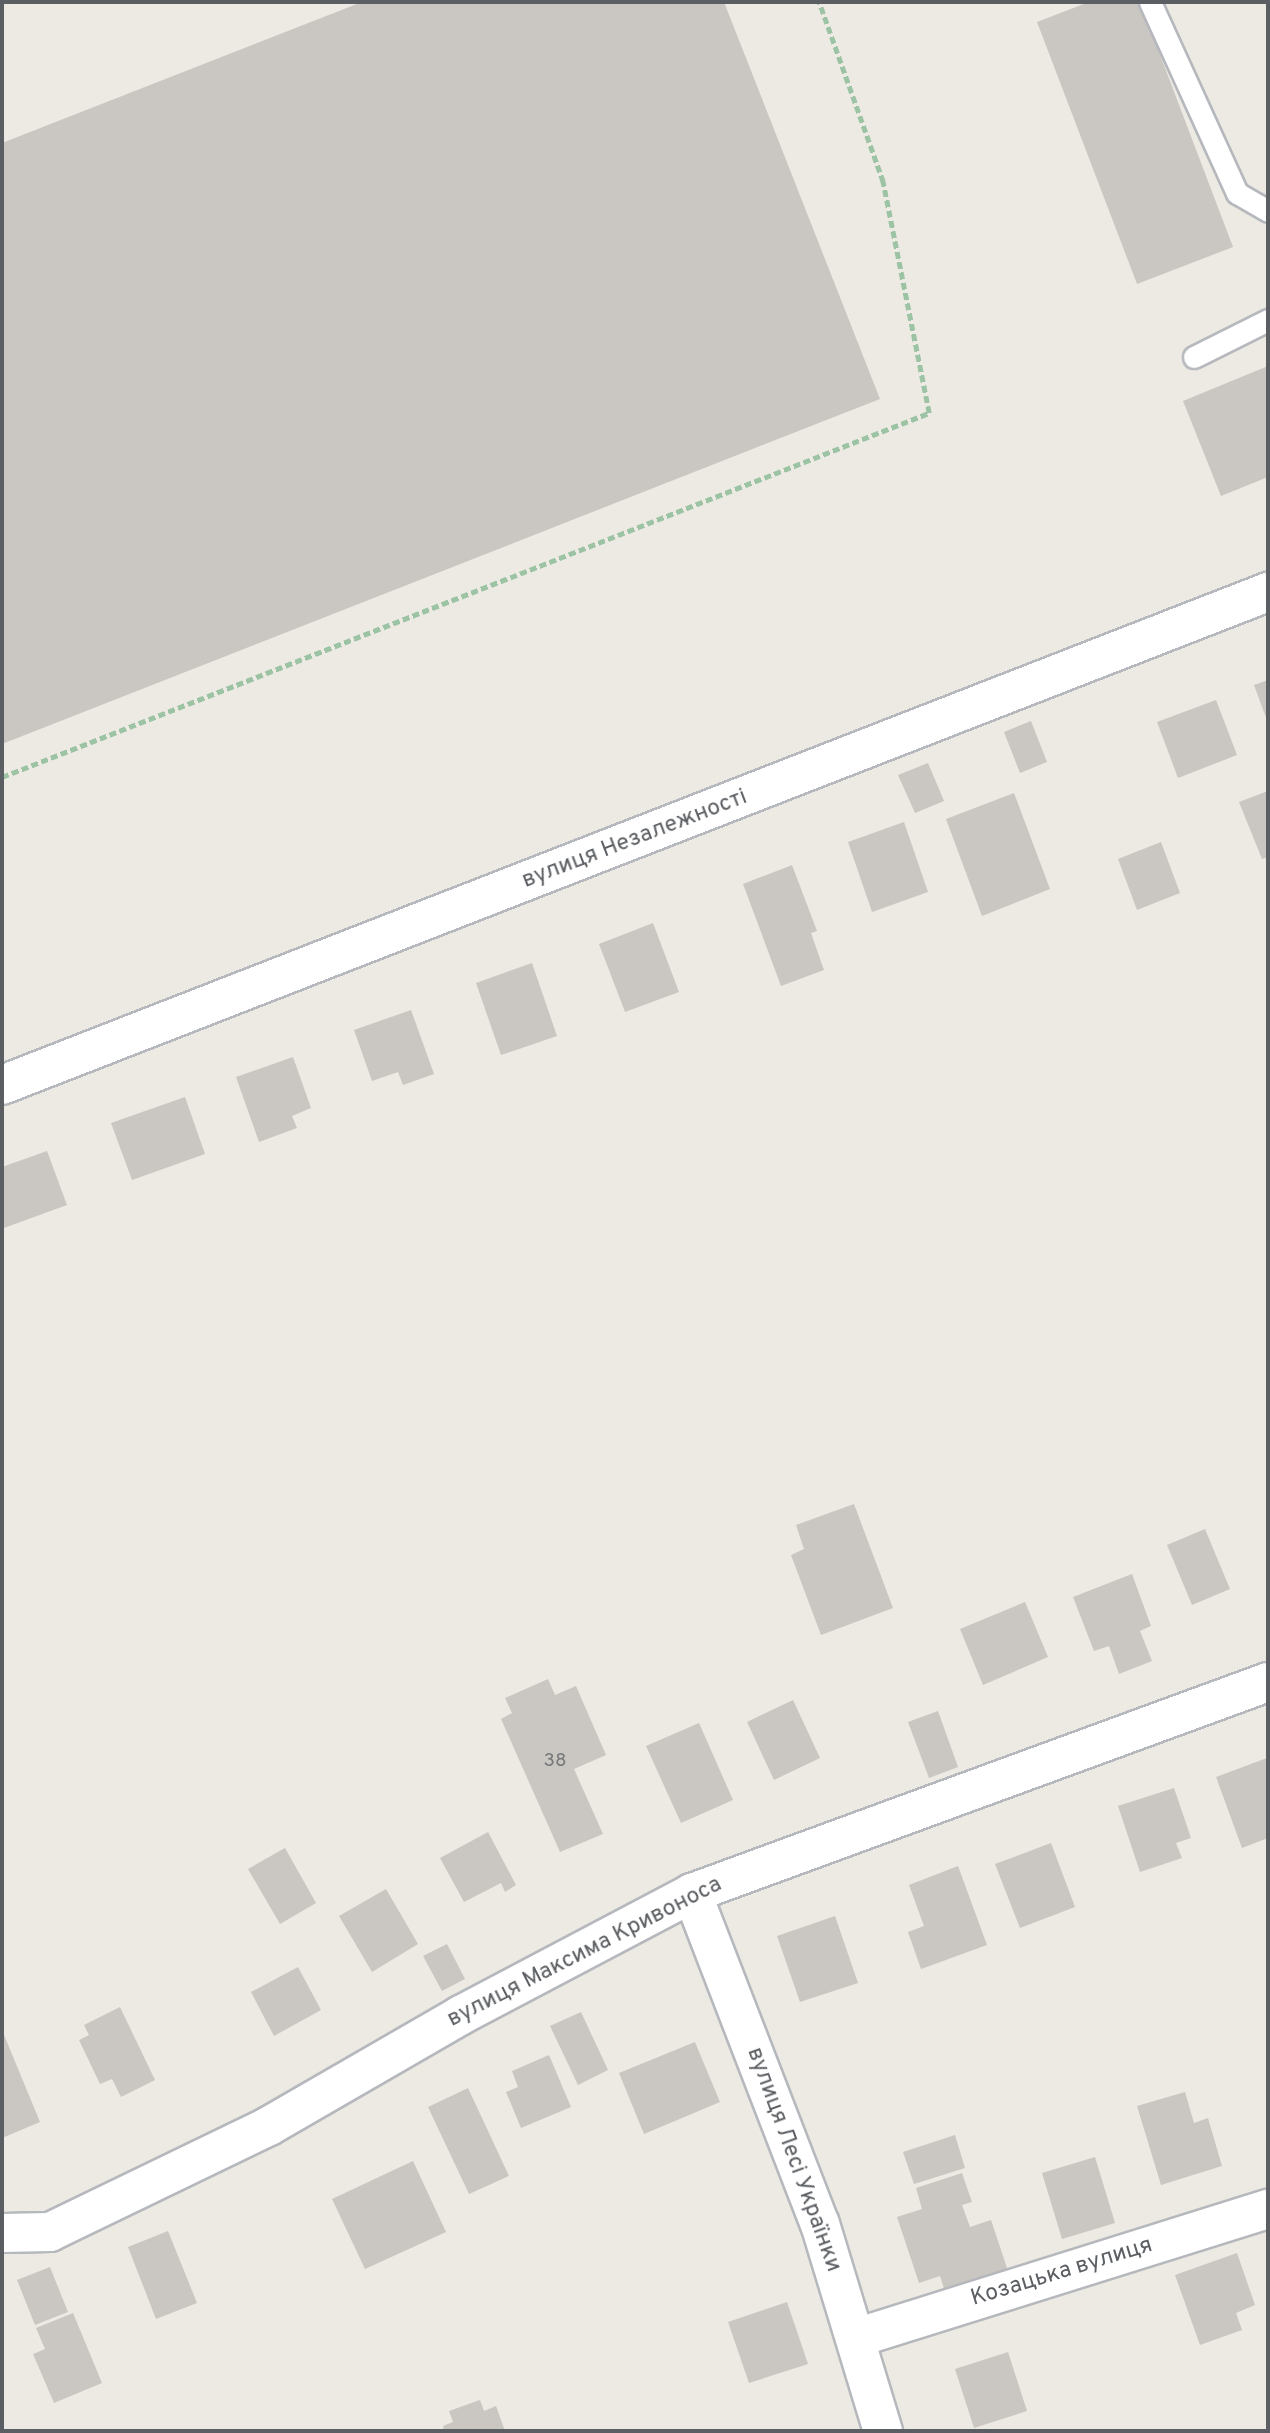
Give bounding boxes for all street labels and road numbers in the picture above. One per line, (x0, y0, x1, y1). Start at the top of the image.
street label: вулиця Незалежності (519, 784, 751, 896)
street label: вулиця Максима Кривоноса (443, 1872, 727, 2034)
street label: вулиця Лесі Українки (740, 2044, 846, 2276)
street label: Козацька вулиця (968, 2232, 1156, 2314)

